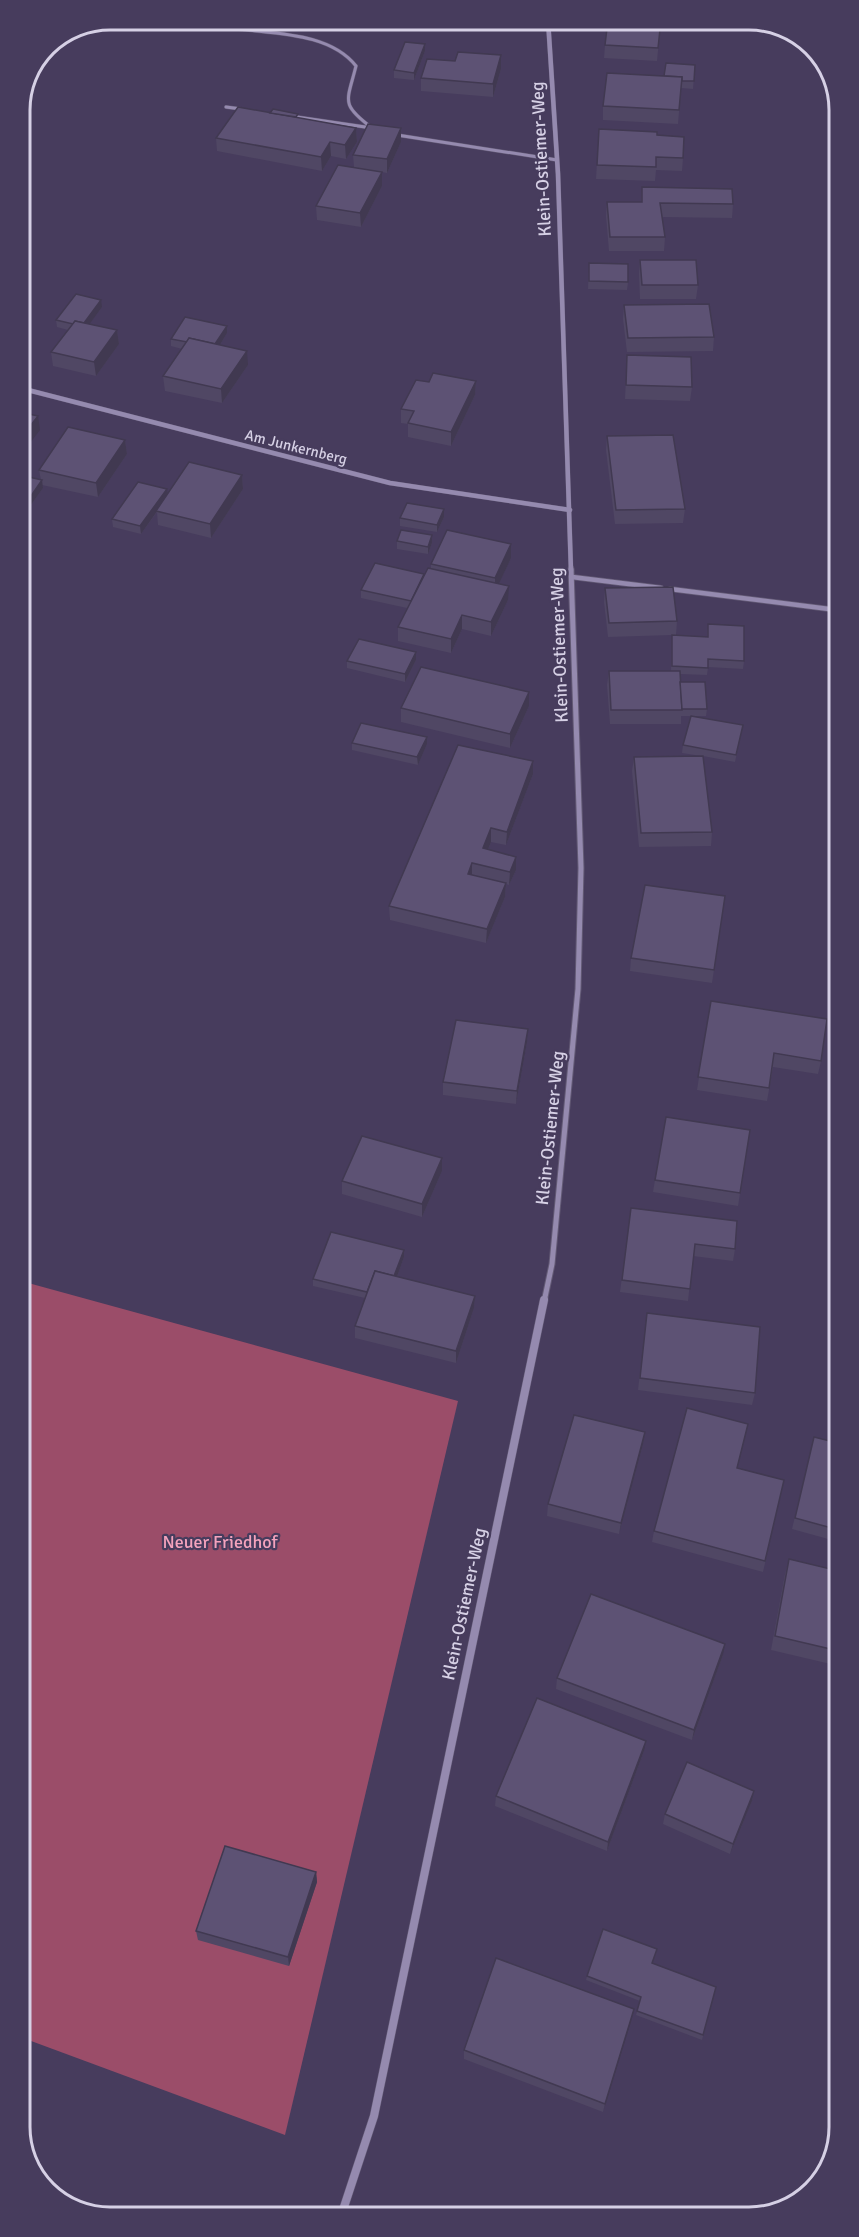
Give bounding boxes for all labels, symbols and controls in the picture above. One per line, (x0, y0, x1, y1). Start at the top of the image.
street label: Klein-Ostiemer-Weg (526, 81, 556, 237)
street label: Am Junkernberg (243, 426, 349, 468)
street label: Klein-Ostiemer-Weg (545, 567, 573, 723)
street label: Klein-Ostiemer-Weg (531, 1050, 569, 1206)
street label: Klein-Ostiemer-Weg (437, 1526, 491, 1682)
park label: Neuer Friedhof (162, 1531, 278, 1553)

